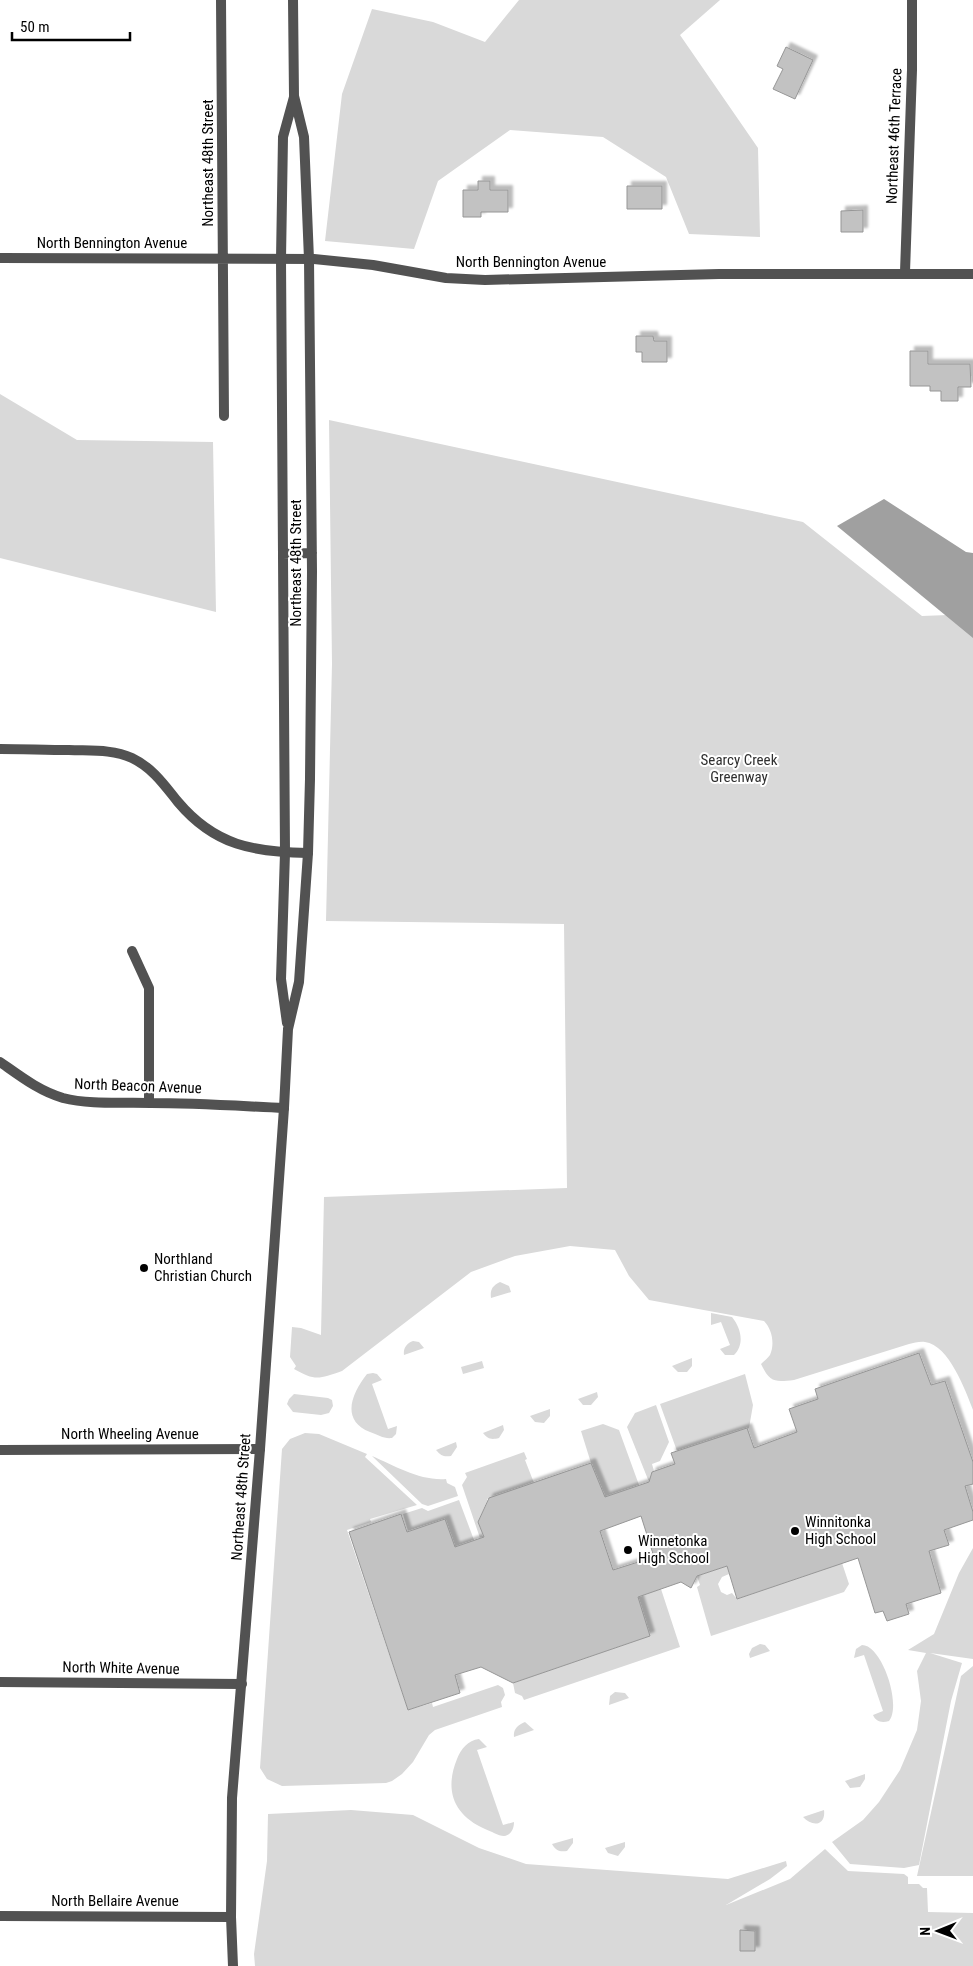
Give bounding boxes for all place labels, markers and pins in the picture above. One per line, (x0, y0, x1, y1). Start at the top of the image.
place label: Northland Christian Church (154, 1250, 252, 1285)
marker: Northland Christian Church (138, 1262, 150, 1274)
place label: Winnitonka High School (805, 1513, 876, 1548)
marker: Winnitonka High School (789, 1525, 801, 1537)
place label: Winnetonka High School (638, 1532, 709, 1567)
marker: Winnetonka High School (622, 1544, 634, 1556)

